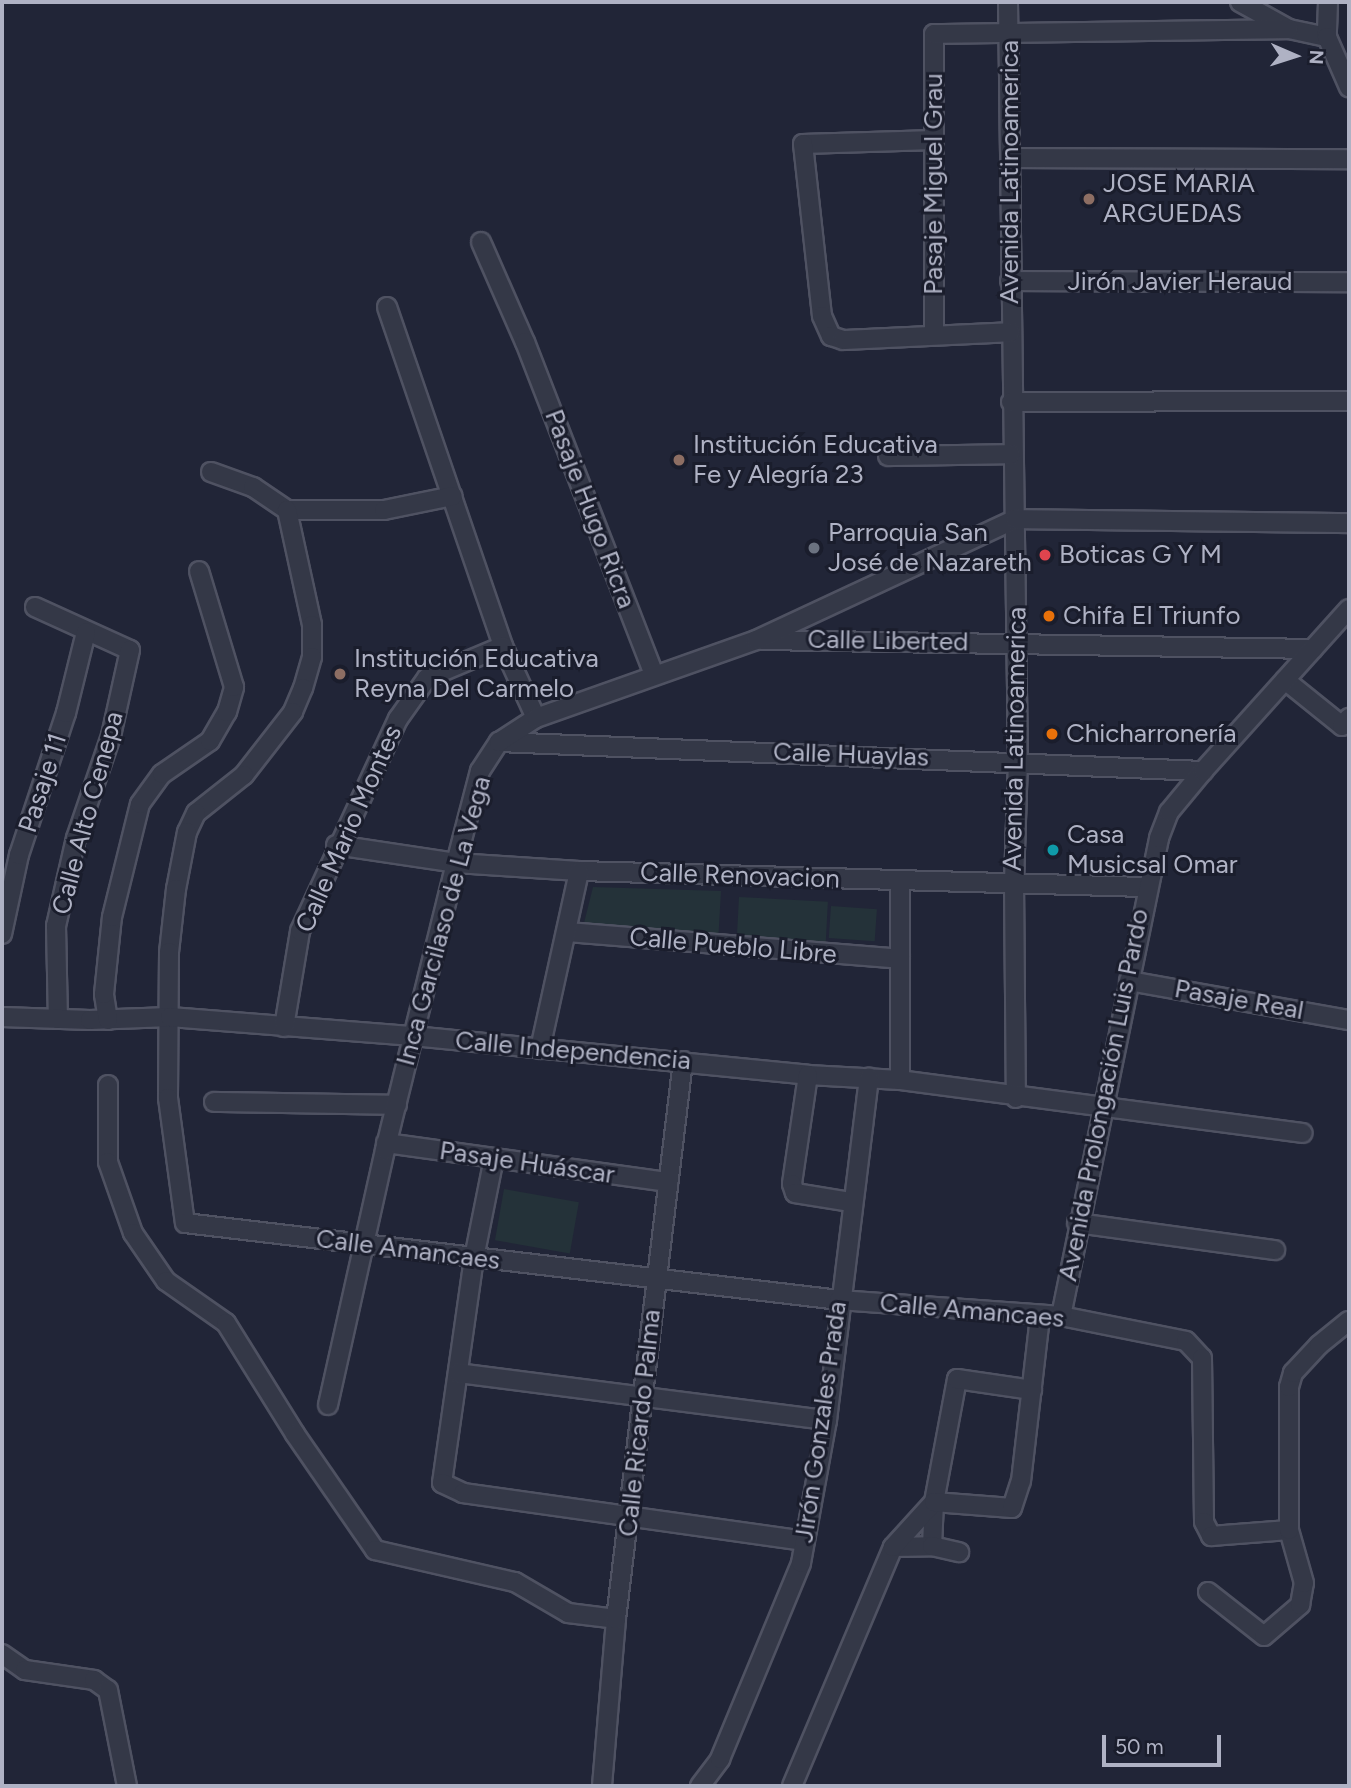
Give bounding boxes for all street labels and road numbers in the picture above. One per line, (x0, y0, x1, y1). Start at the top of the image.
street label: Avenida Latinoamerica (994, 40, 1026, 304)
street label: Pasaje Miguel Grau (918, 73, 950, 295)
street label: Jirón Javier Heraud (1067, 266, 1293, 298)
street label: Pasaje Hugo Ricra (538, 405, 642, 613)
street label: Avenida Latinoamerica (997, 607, 1033, 871)
street label: Calle Liberted (807, 624, 969, 658)
street label: Calle Alto Cenepa (46, 708, 130, 918)
street label: Calle Mario Montes (289, 721, 409, 937)
street label: Pasaje 11 (12, 729, 74, 837)
street label: Calle Huaylas (773, 737, 929, 773)
street label: Inca Garcilaso de La Vega (390, 773, 498, 1069)
street label: Calle Renovacion (640, 857, 840, 895)
street label: Avenida Prolongación Luis Pardo (1053, 906, 1155, 1284)
street label: Calle Pueblo Libre (628, 921, 838, 971)
street label: Pasaje Real (1172, 973, 1306, 1027)
street label: Calle Independencia (454, 1025, 692, 1077)
street label: Pasaje Huáscar (437, 1135, 617, 1191)
street label: Calle Amancaes (314, 1223, 502, 1277)
street label: Calle Amancaes (878, 1287, 1066, 1335)
street label: Jirón Gonzales Prada (789, 1299, 853, 1545)
street label: Calle Ricardo Palma (613, 1308, 667, 1538)

